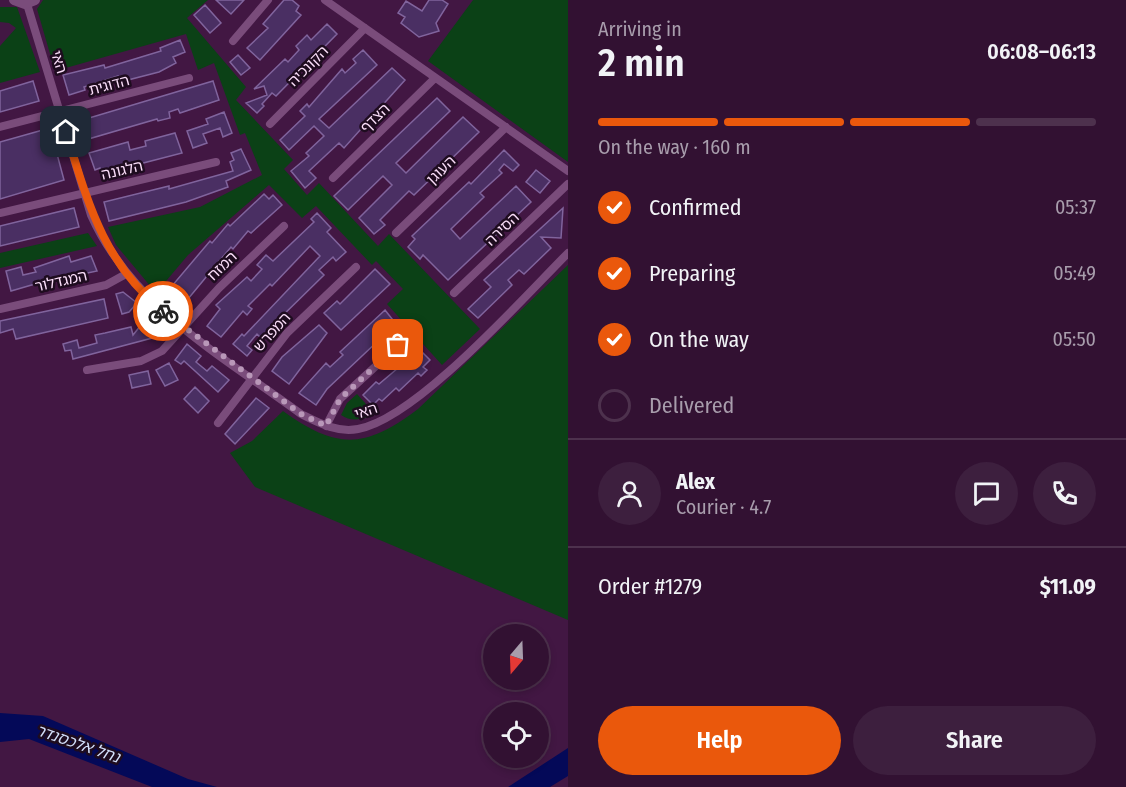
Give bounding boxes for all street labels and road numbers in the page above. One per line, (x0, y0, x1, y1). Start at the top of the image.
street label: הקונכיה (284, 42, 332, 90)
street label: האי (47, 48, 71, 76)
street label: הדוגית (87, 71, 131, 99)
street label: הצדף (356, 100, 394, 136)
street label: העוגן (423, 152, 459, 188)
street label: הלגונה (99, 156, 145, 184)
street label: הסירה (481, 208, 523, 250)
street label: המזח (203, 248, 241, 284)
street label: המגדלור (33, 266, 89, 296)
street label: המפרש (250, 309, 294, 355)
street label: האי (352, 399, 380, 423)

